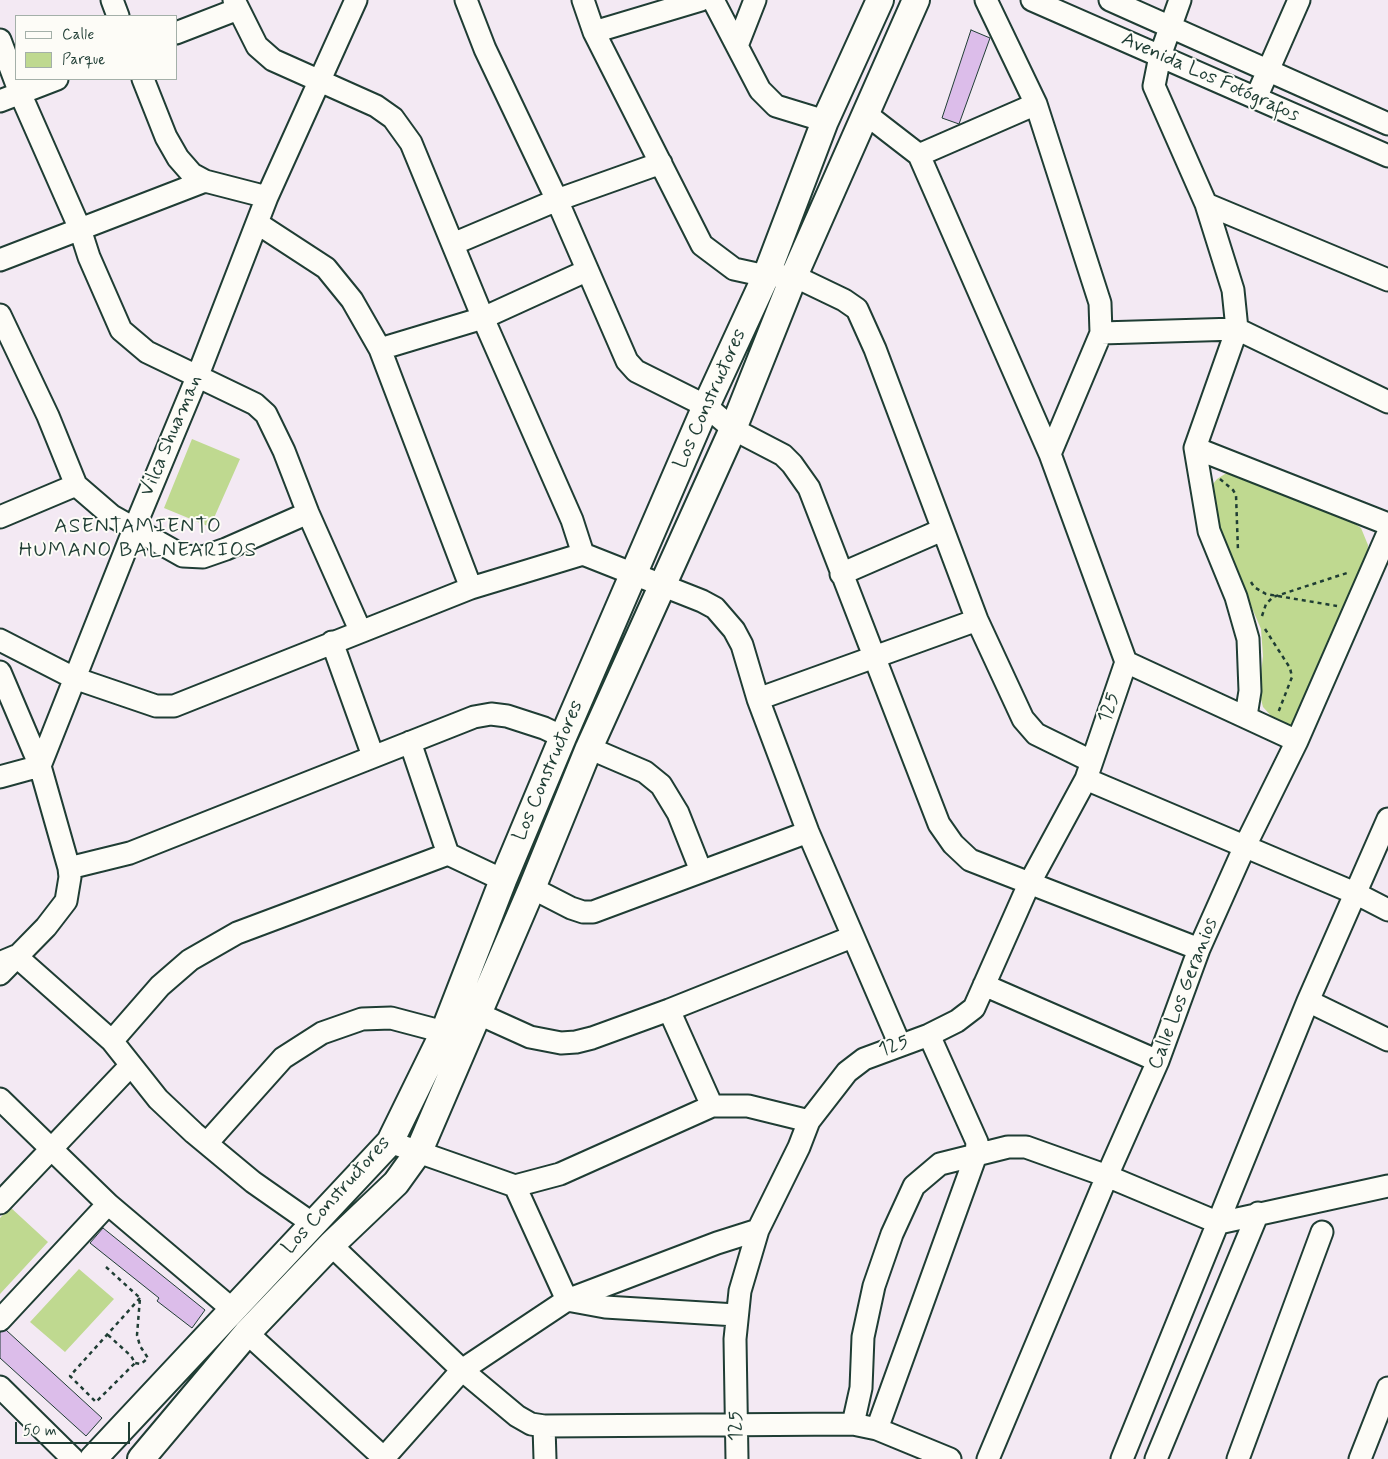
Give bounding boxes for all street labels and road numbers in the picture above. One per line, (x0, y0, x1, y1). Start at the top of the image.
street label: Avenida Los Fotógrafos (1117, 28, 1303, 128)
street label: Los Constructores (669, 325, 753, 473)
street label: Vilca Shuaman (136, 372, 208, 500)
street label: 125 (1094, 690, 1126, 726)
street label: Los Constructores (509, 697, 589, 845)
street label: Calle Los Geranios (1144, 915, 1224, 1073)
street label: 125 (876, 1031, 912, 1063)
street label: Los Constructores (278, 1132, 396, 1260)
street label: 125 (725, 1410, 749, 1442)

